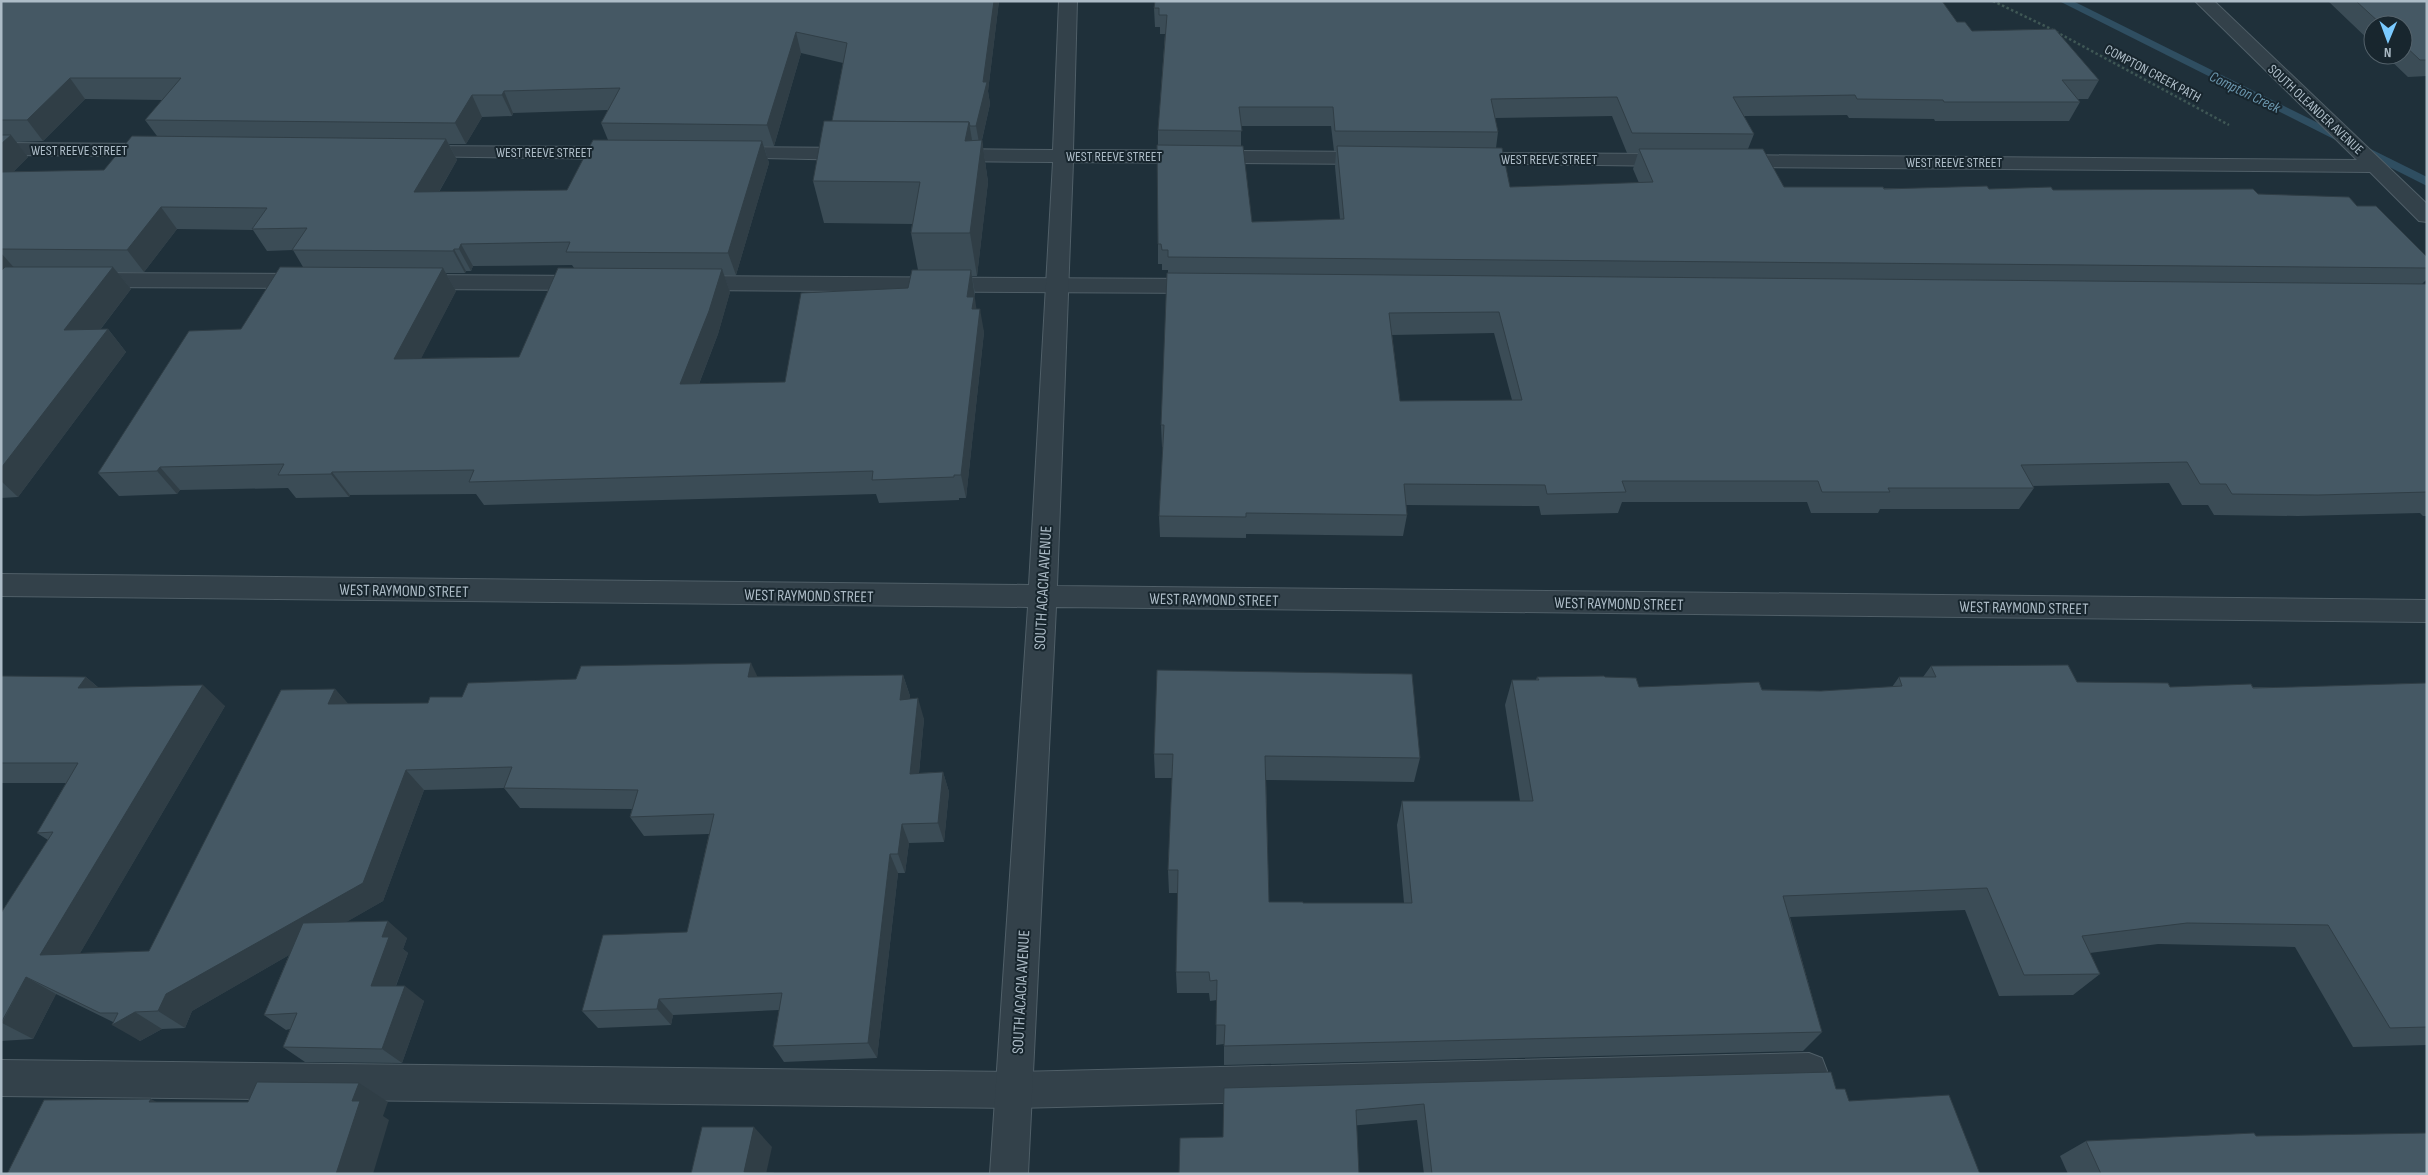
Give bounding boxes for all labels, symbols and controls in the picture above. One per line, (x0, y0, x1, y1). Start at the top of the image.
north arrow (2363, 15, 2413, 65)
street label: COMPTON CREEK PATH (2102, 41, 2204, 106)
text: N (2384, 44, 2392, 61)
street label: SOUTH OLEANDER AVENUE (2264, 61, 2367, 158)
water label: Compton Creek (2206, 67, 2283, 118)
street label: WEST REEVE STREET (31, 142, 127, 159)
street label: WEST REEVE STREET (496, 144, 592, 161)
street label: WEST REEVE STREET (1066, 148, 1162, 165)
street label: WEST REEVE STREET (1501, 151, 1597, 168)
street label: WEST REEVE STREET (1906, 154, 2002, 171)
street label: SOUTH ACACIA AVENUE (1031, 526, 1056, 651)
street label: WEST RAYMOND STREET (339, 581, 469, 602)
street label: WEST RAYMOND STREET (744, 586, 874, 607)
street label: WEST RAYMOND STREET (1149, 590, 1279, 611)
street label: WEST RAYMOND STREET (1554, 594, 1684, 615)
street label: WEST RAYMOND STREET (1959, 598, 2089, 619)
street label: SOUTH ACACIA AVENUE (1009, 930, 1034, 1055)

